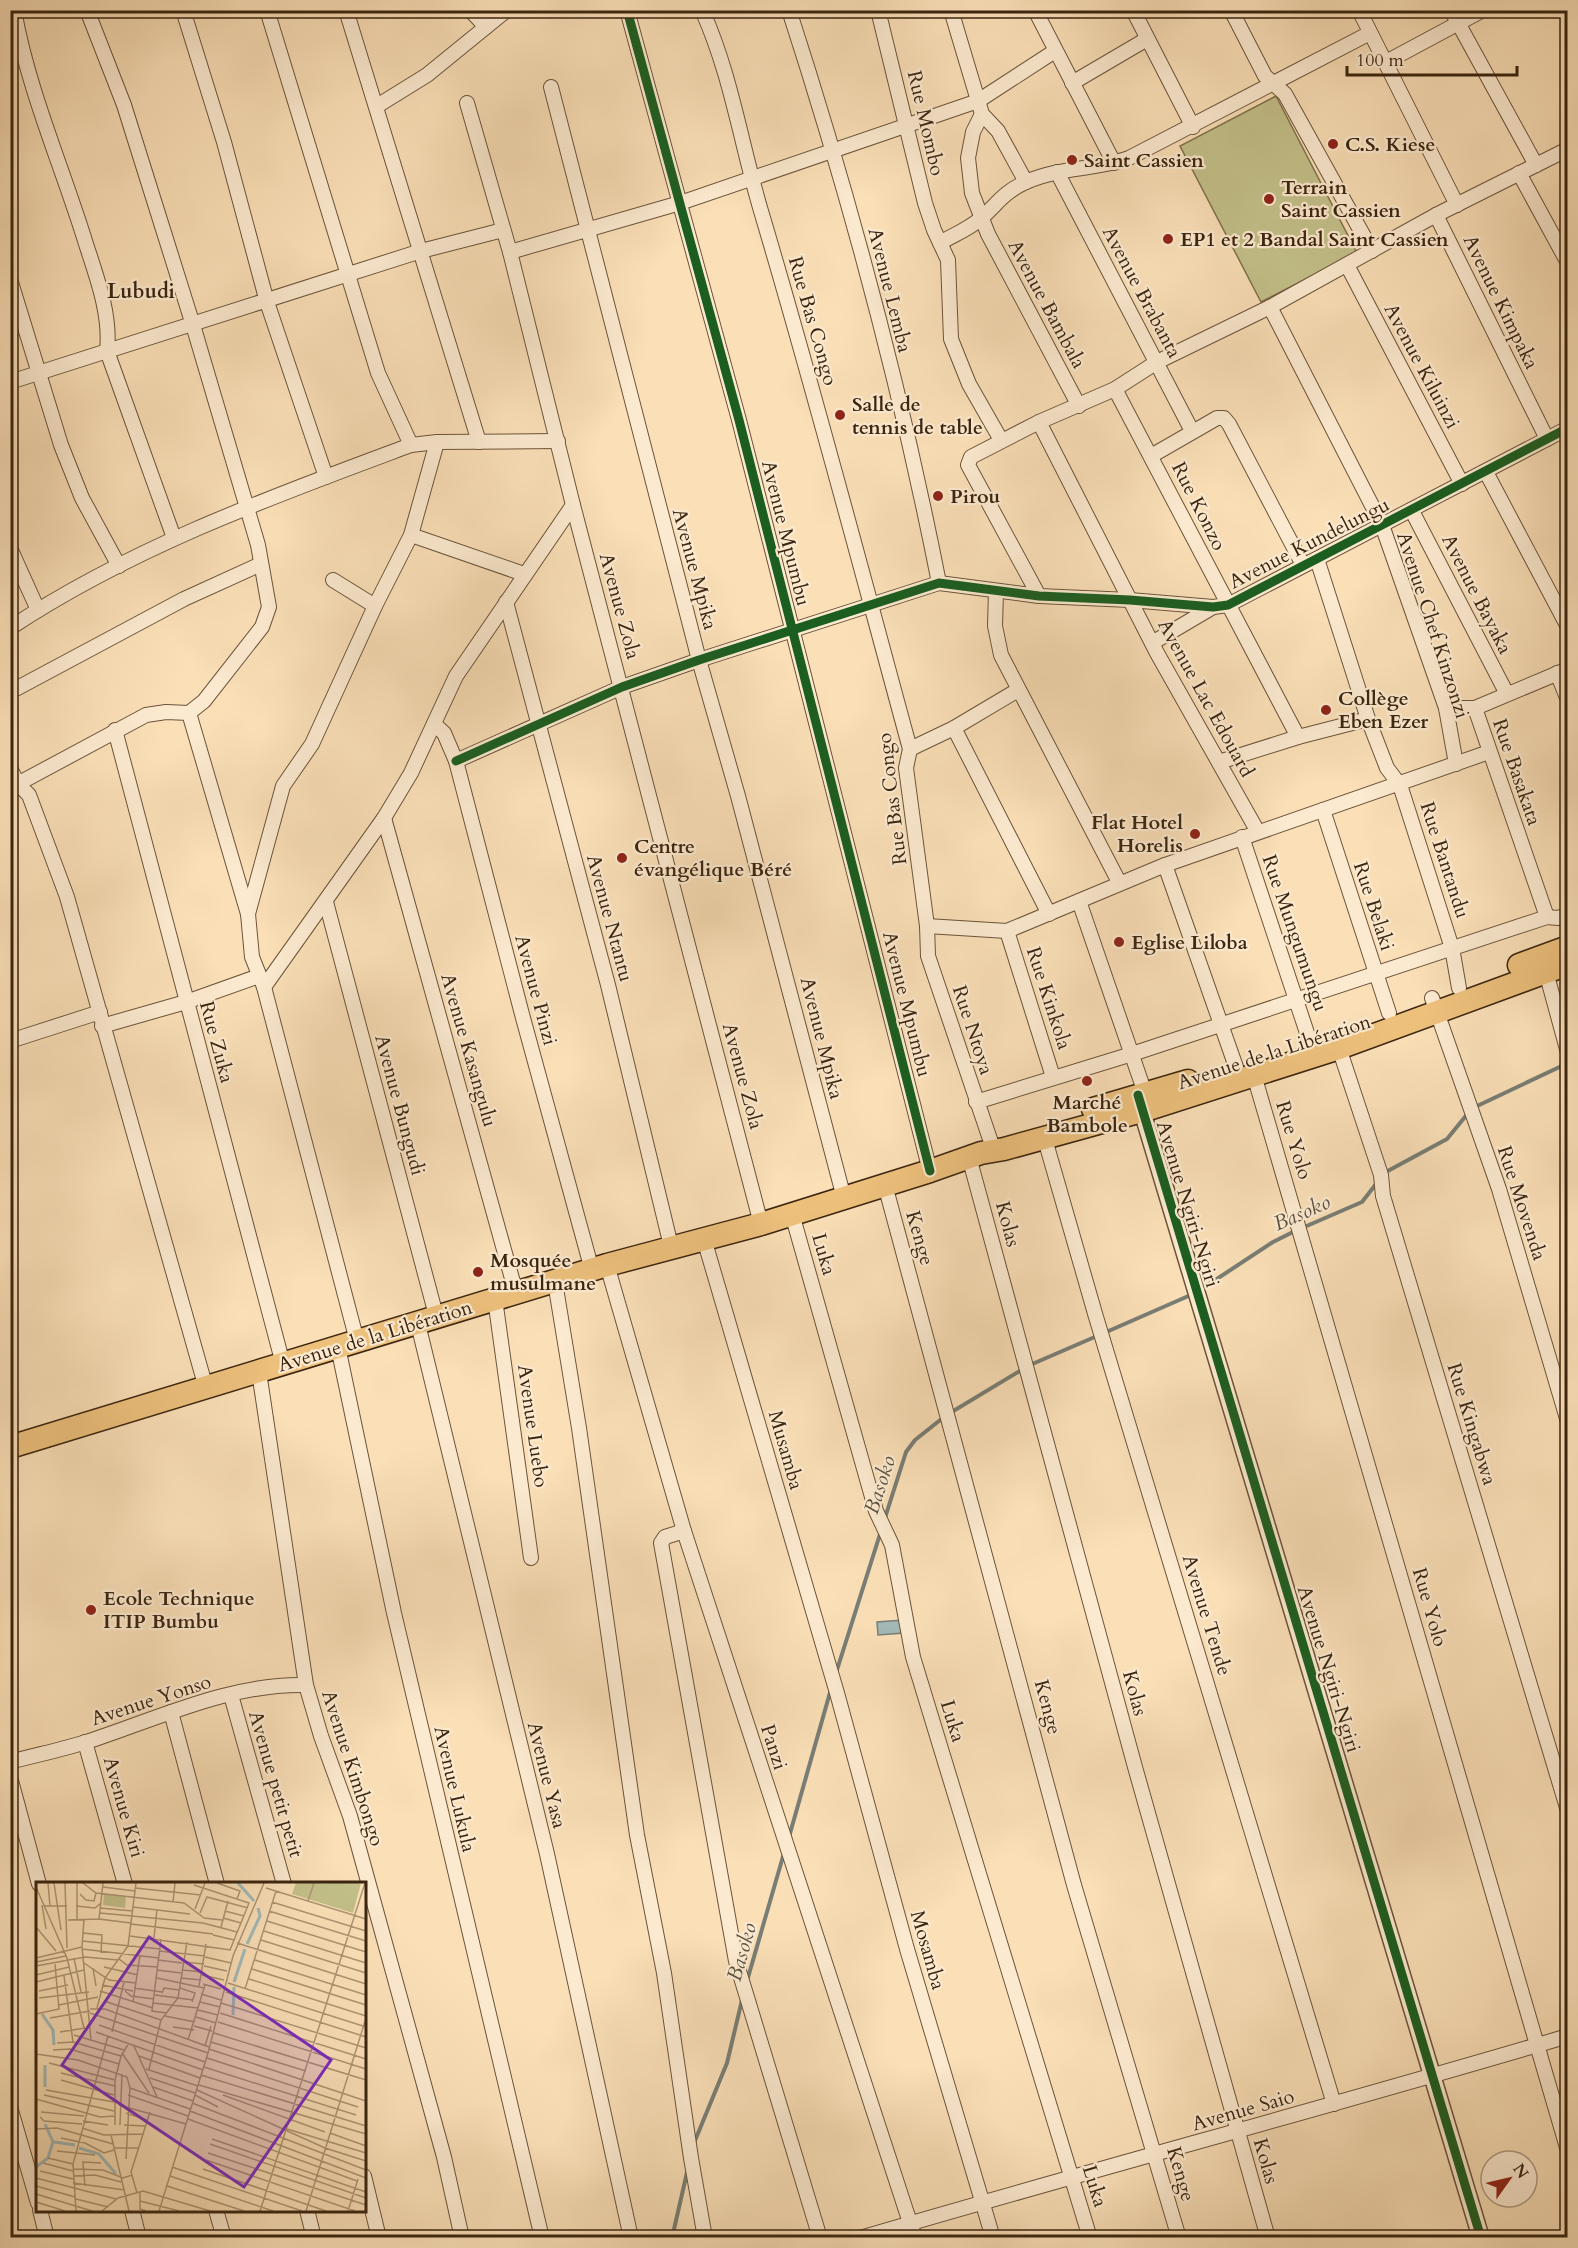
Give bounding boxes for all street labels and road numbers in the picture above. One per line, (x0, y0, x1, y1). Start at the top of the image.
street label: Rue Mombo (901, 68, 951, 179)
street label: Avenue Brabanta (1096, 221, 1188, 363)
street label: Avenue Lemba (861, 225, 919, 356)
street label: Avenue Kimpaka (1457, 230, 1545, 374)
street label: Avenue Bambala (1002, 235, 1093, 374)
street label: Rue Bas Congo (782, 253, 844, 389)
street label: Avenue Kiluinzi (1378, 299, 1467, 434)
street label: Avenue Mpumbu (755, 457, 817, 609)
street label: Rue Konzo (1165, 457, 1233, 555)
street label: Avenue Kundelungu (1224, 491, 1394, 595)
street label: Avenue Mpika (666, 505, 724, 633)
street label: Avenue Chef Kinzonzi (1390, 528, 1476, 722)
street label: Avenue Bayaka (1435, 530, 1519, 659)
street label: Avenue Zola (593, 550, 647, 662)
street label: Avenue Lac Edouard (1151, 614, 1261, 782)
street label: Rue Basakata (1486, 715, 1548, 829)
street label: Rue Bas Congo (870, 731, 914, 867)
street label: Rue Bantandu (1413, 798, 1477, 922)
street label: Avenue Ntantu (580, 851, 640, 985)
street label: Rue Mungumungu (1256, 851, 1334, 1015)
street label: Rue Belaki (1347, 858, 1401, 954)
street label: Avenue Mpumbu (876, 928, 938, 1080)
street label: Avenue Pinzi (508, 932, 564, 1049)
street label: Rue Kinkola (1020, 943, 1078, 1053)
street label: Avenue Kasangulu (434, 970, 504, 1130)
street label: Avenue Mpika (794, 974, 850, 1102)
street label: Rue Ntoya (946, 982, 1000, 1079)
street label: Rue Zuka (193, 998, 241, 1086)
street label: Avenue de la Libération (1174, 1008, 1375, 1096)
street label: Avenue Zola (716, 1020, 770, 1132)
street label: Avenue Bungudi (368, 1032, 432, 1179)
street label: Rue Yolo (1269, 1097, 1319, 1183)
street label: Avenue Ngiri-Ngiri (1150, 1117, 1226, 1291)
street label: Rue Movenda (1491, 1142, 1553, 1264)
street label: Kolas (989, 1198, 1027, 1250)
street label: Kenge (899, 1208, 941, 1268)
street label: Luka (805, 1230, 843, 1278)
street label: Avenue de la Libération (274, 1293, 476, 1378)
street label: Rue Kingabwa (1441, 1360, 1503, 1489)
street label: Avenue Luebo (511, 1363, 555, 1489)
street label: Musamba (762, 1407, 810, 1493)
street label: Avenue Tende (1176, 1551, 1238, 1679)
street label: Rue Yolo (1406, 1564, 1454, 1650)
street label: Avenue Ngiri-Ngiri (1291, 1582, 1367, 1756)
street label: Kolas (1116, 1667, 1154, 1719)
street label: Avenue Yonso (87, 1668, 215, 1732)
street label: Kenge (1028, 1677, 1068, 1737)
street label: Avenue Kimbongo (315, 1687, 391, 1850)
street label: Luka (934, 1697, 972, 1746)
street label: Avenue petit petit (242, 1707, 310, 1861)
street label: Avenue Yasa (521, 1719, 573, 1832)
street label: Panzi (754, 1721, 794, 1774)
street label: Avenue Lukula (427, 1723, 483, 1855)
street label: Avenue Kiri (97, 1753, 151, 1861)
street label: Mosamba (904, 1907, 952, 1993)
street label: Avenue Saio (1189, 2082, 1298, 2137)
street label: Kolas (1247, 2135, 1285, 2187)
street label: Kenge (1160, 2144, 1202, 2204)
street label: Luka (1076, 2162, 1114, 2211)

